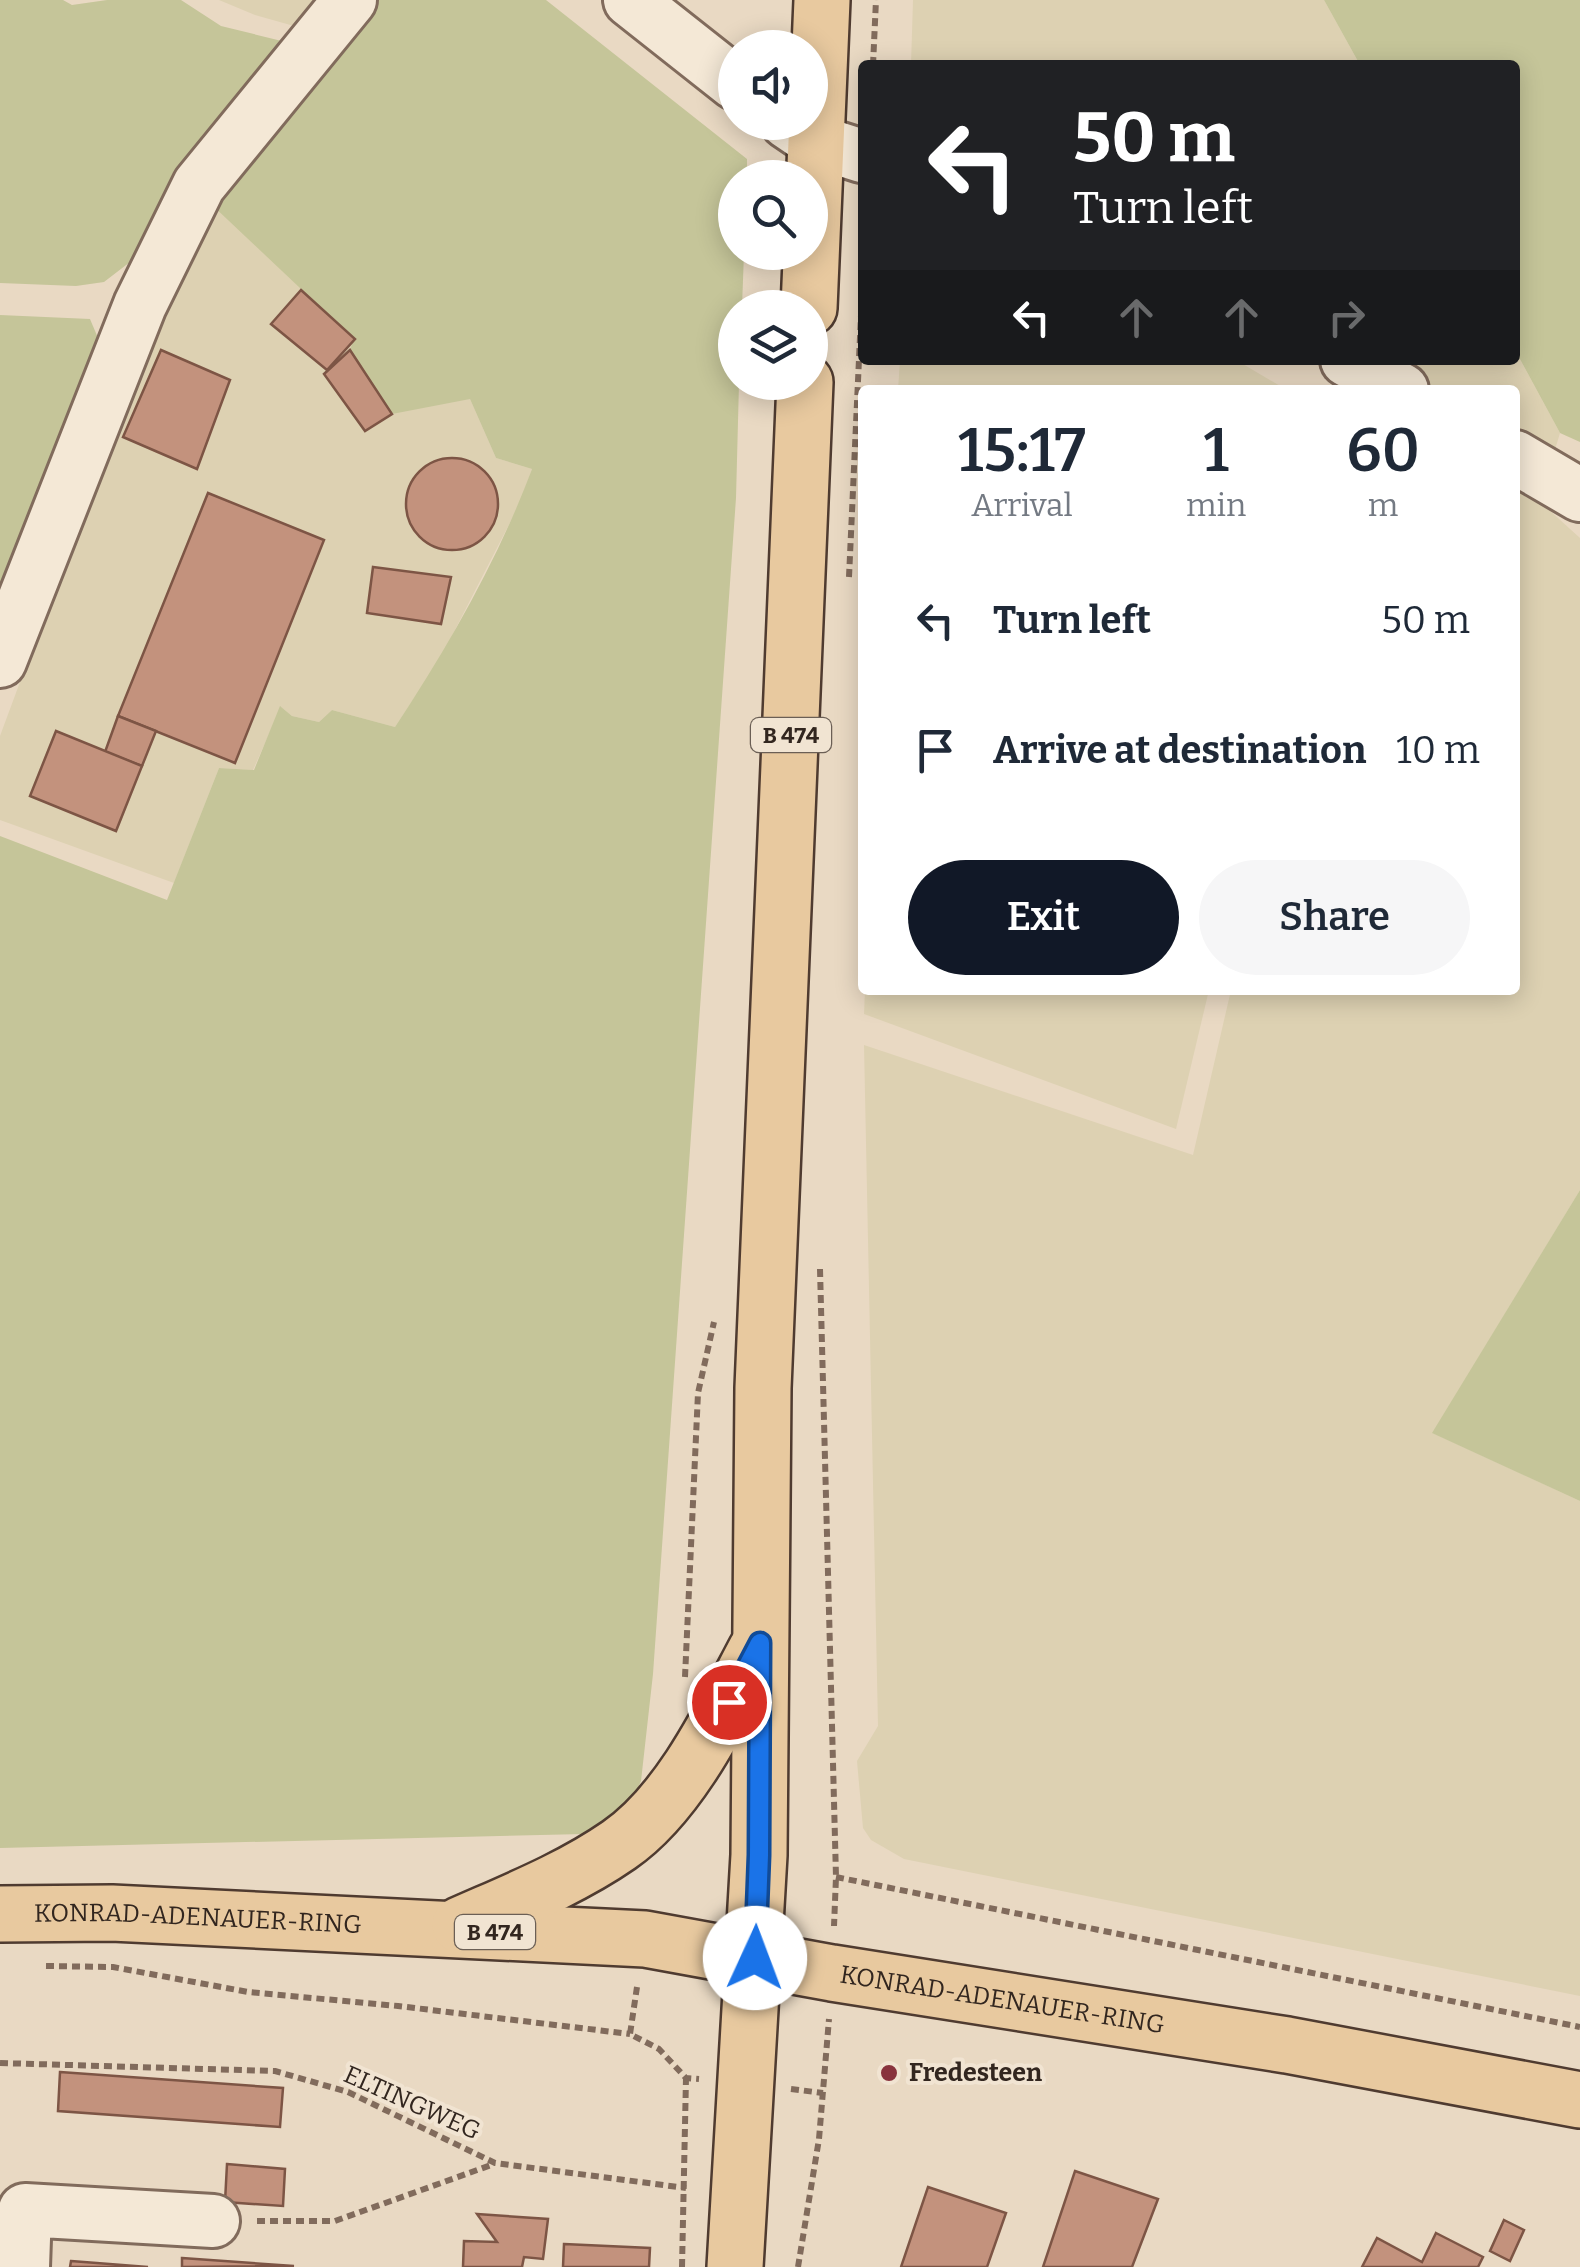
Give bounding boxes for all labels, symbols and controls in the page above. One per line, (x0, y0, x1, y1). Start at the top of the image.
map controls (718, 30, 828, 400)
button: sound (718, 30, 828, 140)
text: 50 m (1073, 96, 1235, 180)
icon: left (908, 100, 1038, 230)
button: search (718, 160, 828, 270)
text: Turn left (1073, 181, 1253, 235)
button: layers (718, 290, 828, 400)
icon: left (1004, 290, 1059, 345)
icon: ahead (1109, 290, 1164, 345)
icon: ahead (1214, 290, 1269, 345)
icon: right (1319, 290, 1374, 345)
text: 15:17 (958, 415, 1086, 487)
text: 1 (1203, 415, 1229, 487)
text: 60 (1346, 415, 1420, 487)
text: Arrival (971, 486, 1073, 524)
text: min (1186, 486, 1246, 524)
text: m (1368, 486, 1398, 524)
icon: left (908, 593, 963, 648)
text: Turn left (993, 597, 1151, 643)
text: 50 m (1381, 597, 1470, 643)
road number: B 474 (751, 718, 831, 752)
icon: arrive (908, 723, 963, 778)
text: Arrive at destination (993, 727, 1366, 773)
text: 10 m (1396, 727, 1480, 773)
button: Exit (908, 860, 1179, 975)
button: Share (1199, 860, 1470, 975)
pin (687, 1660, 772, 1745)
icon: arrive (702, 1675, 757, 1730)
street label: KONRAD-ADENAUER-RING (34, 1898, 362, 1940)
position arrow (703, 1906, 807, 2010)
road number: B 474 (455, 1915, 535, 1949)
street label: KONRAD-ADENAUER-RING (838, 1959, 1166, 2040)
place label: Fredesteen (909, 2058, 1042, 2088)
street label: ELTINGWEG (339, 2060, 485, 2146)
marker: Fredesteen (878, 2062, 900, 2084)

